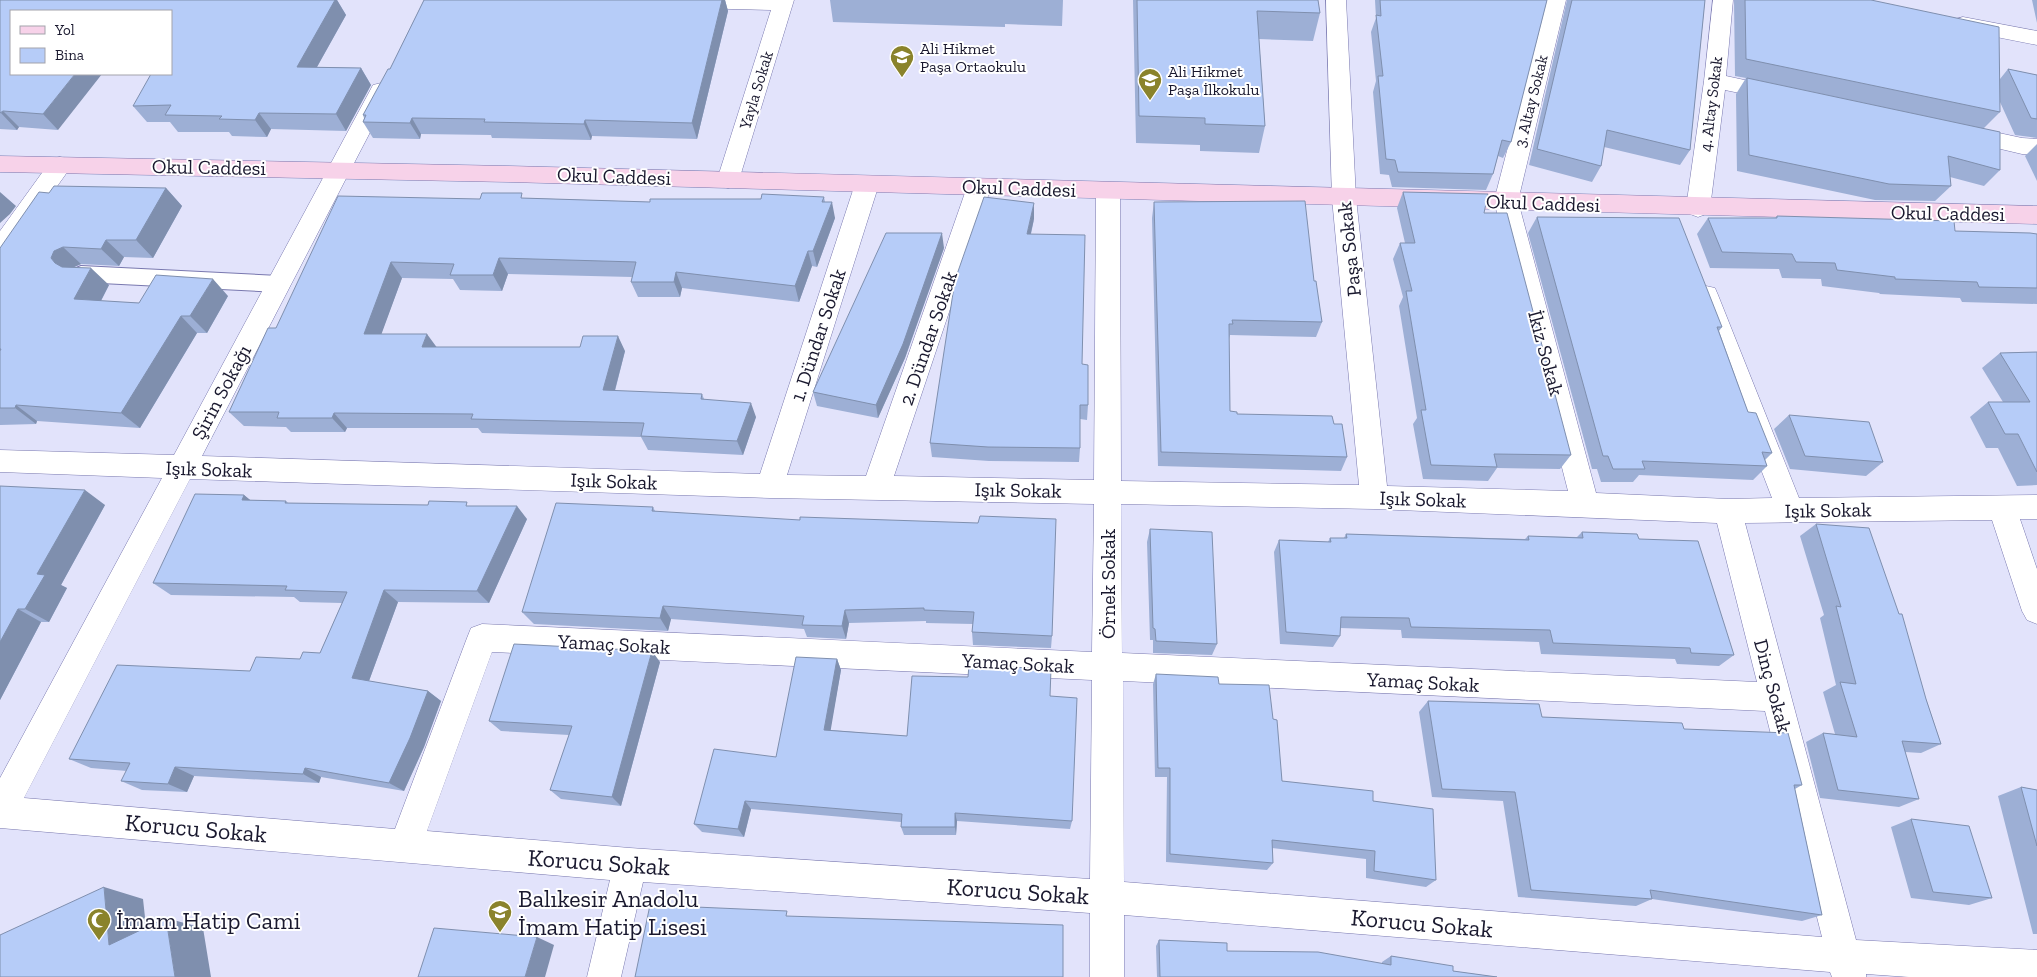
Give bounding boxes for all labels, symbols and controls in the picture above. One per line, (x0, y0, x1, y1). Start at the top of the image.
legend (10, 10, 172, 75)
text: Yol (54, 21, 75, 39)
place label: Ali Hikmet Paşa Ortaokulu (920, 39, 1026, 76)
school or university icon: Ali Hikmet Paşa Ortaokulu (889, 44, 915, 78)
text: Bina (55, 46, 84, 64)
street label: Yayla Sokak (735, 48, 777, 132)
street label: 3. Altay Sokak (1510, 52, 1552, 149)
street label: 4. Altay Sokak (1696, 55, 1726, 153)
place label: Ali Hikmet Paşa İlkokulu (1168, 62, 1259, 99)
school or university icon: Ali Hikmet Paşa İlkokulu (1137, 67, 1163, 101)
street label: Okul Caddesi (152, 154, 267, 180)
street label: Okul Caddesi (557, 162, 672, 190)
street label: Okul Caddesi (962, 174, 1077, 202)
street label: Okul Caddesi (1486, 189, 1601, 217)
street label: Paşa Sokak (1332, 200, 1366, 298)
street label: Okul Caddesi (1891, 200, 2006, 226)
street label: 1. Dündar Sokak (785, 265, 851, 404)
street label: 2. Dündar Sokak (894, 267, 962, 408)
street label: İkiz Sokak (1523, 308, 1569, 399)
street label: Şirin Sokağı (186, 340, 256, 443)
street label: Işık Sokak (165, 455, 253, 483)
street label: Işık Sokak (570, 467, 658, 495)
street label: Işık Sokak (974, 477, 1062, 503)
street label: Işık Sokak (1379, 485, 1467, 513)
street label: Işık Sokak (1784, 497, 1872, 523)
street label: Örnek Sokak (1096, 528, 1120, 639)
street label: Yamaç Sokak (556, 629, 671, 659)
street label: Dinç Sokak (1749, 636, 1797, 736)
street label: Yamaç Sokak (960, 648, 1075, 678)
street label: Yamaç Sokak (1365, 667, 1480, 697)
street label: Korucu Sokak (124, 807, 269, 849)
street label: Korucu Sokak (527, 843, 672, 881)
street label: Korucu Sokak (946, 872, 1091, 910)
place label: Balıkesir Anadolu İmam Hatip Lisesi (518, 884, 707, 941)
school or university icon: Balıkesir Anadolu İmam Hatip Lisesi (487, 899, 513, 933)
street label: Korucu Sokak (1350, 902, 1495, 944)
place label: İmam Hatip Cami (116, 906, 301, 935)
mosque icon: İmam Hatip Cami (86, 907, 112, 941)

